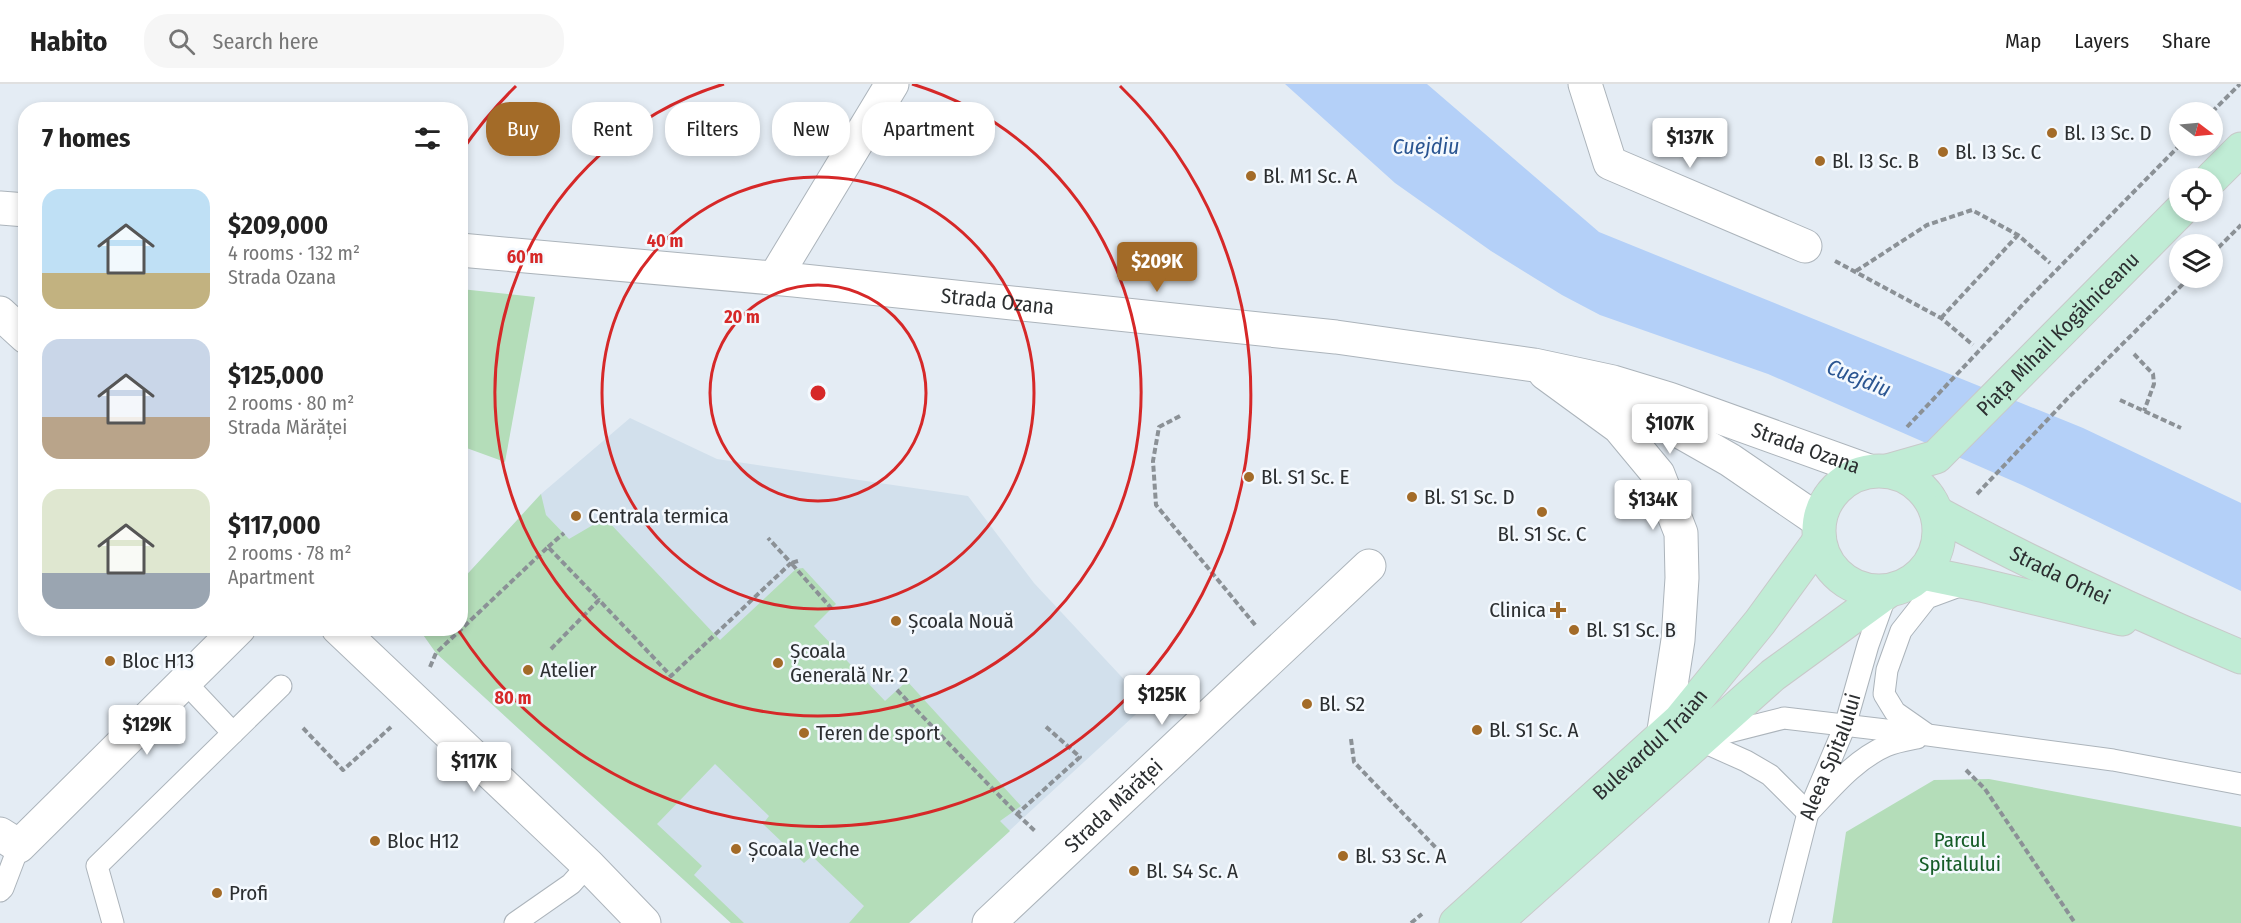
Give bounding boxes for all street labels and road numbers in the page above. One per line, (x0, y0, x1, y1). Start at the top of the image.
street label: Piața Mihail Kogălniceanu (1971, 247, 2145, 422)
street label: Strada Ozana (940, 283, 1055, 320)
street label: Strada Ozana (1748, 417, 1864, 480)
street label: Strada Orhei (2006, 540, 2114, 611)
street label: Bulevardul Traian (1587, 683, 1713, 806)
street label: Aleea Spitalului (1794, 691, 1867, 823)
street label: Strada Mărăței (1059, 754, 1168, 858)

